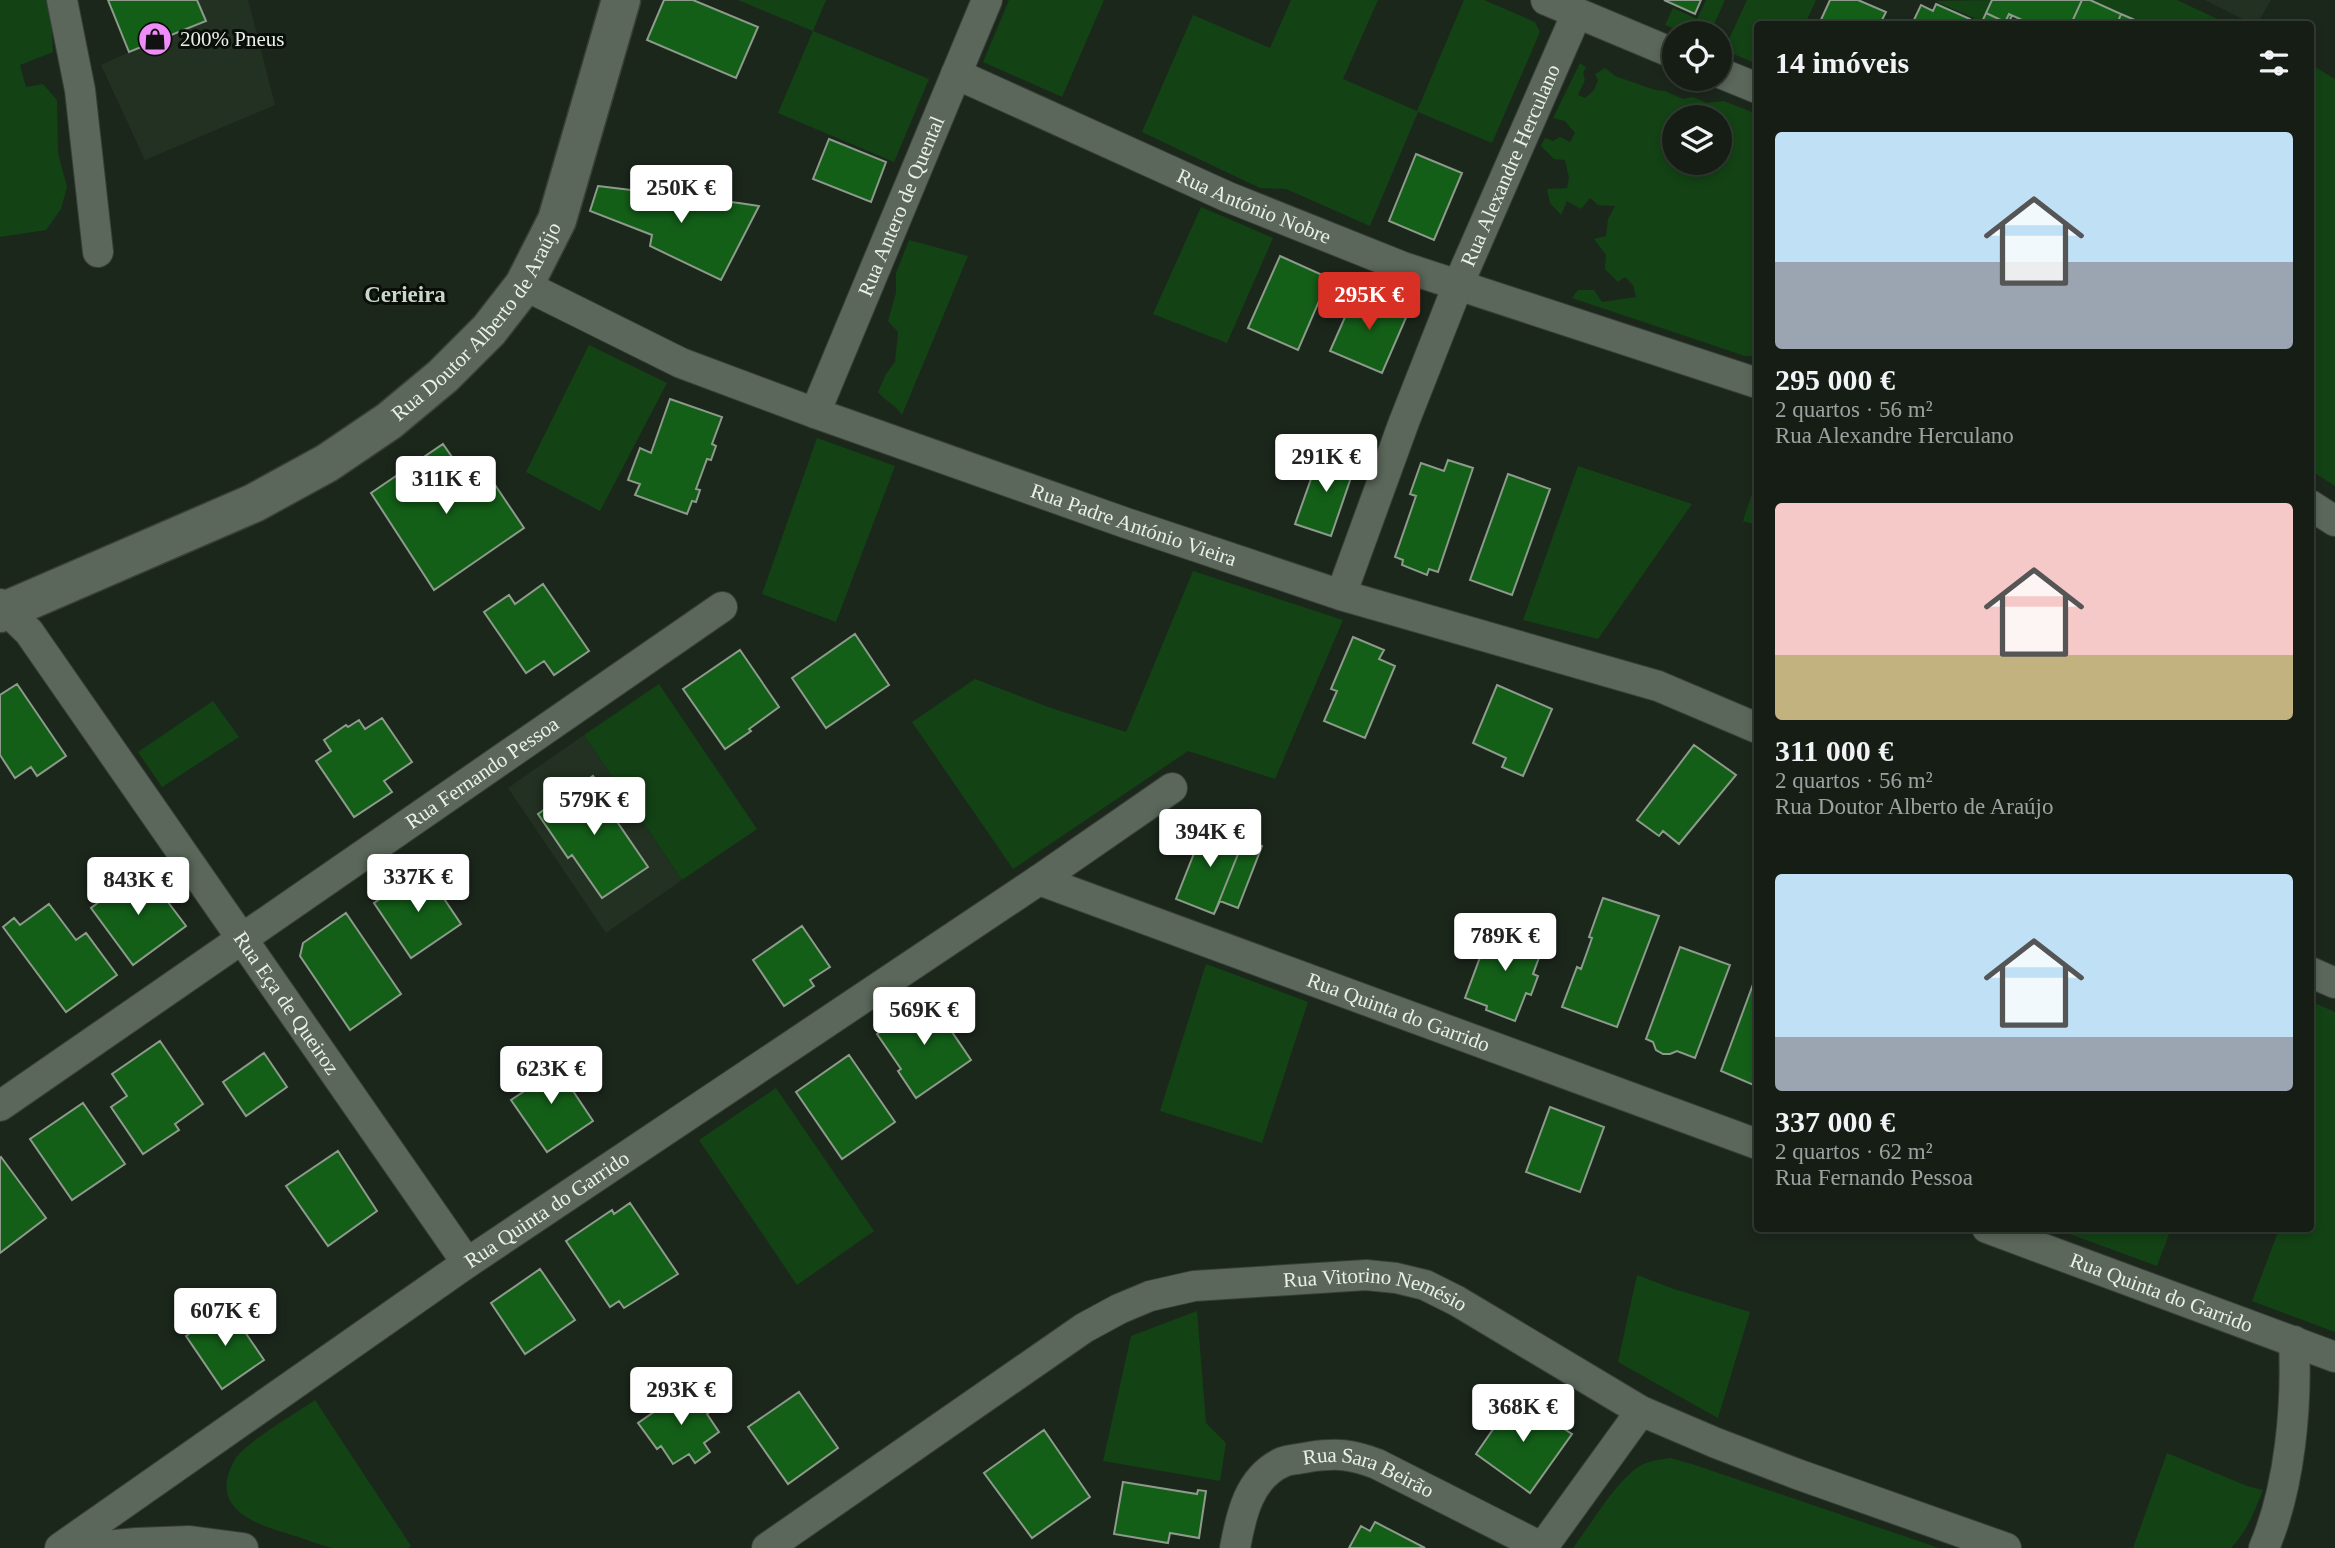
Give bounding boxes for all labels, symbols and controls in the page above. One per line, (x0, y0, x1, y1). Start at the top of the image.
shop icon: 200% Pneus (136, 20, 174, 58)
map controls (1662, 21, 1732, 175)
button: locate (1662, 21, 1732, 91)
place label: 200% Pneus (180, 27, 284, 51)
icon: filters (2255, 44, 2293, 82)
text: 14 imóveis (1775, 46, 1909, 79)
street label: Rua Alexandre Herculano (1456, 61, 1565, 270)
button: layers (1662, 105, 1732, 175)
street label: Rua Antero de Quental (853, 112, 949, 300)
street label: Rua António Nobre (1173, 163, 1334, 249)
pin: 250K € (624, 166, 738, 225)
text: 250K € (646, 175, 716, 200)
icon: home (1971, 178, 2097, 304)
street label: Rua Doutor Alberto de Araújo (387, 218, 566, 426)
pin: 295K € (1312, 272, 1426, 332)
district label: Cerieira (364, 282, 446, 307)
text: 295K € (1334, 282, 1404, 307)
text: 295 000 € (1775, 363, 1895, 396)
text: 2 quartos · 56 m² (1775, 397, 1933, 422)
text: Rua Alexandre Herculano (1775, 423, 2014, 448)
pin: 291K € (1269, 434, 1383, 494)
text: 291K € (1291, 444, 1361, 469)
pin: 311K € (389, 456, 503, 516)
text: 311K € (412, 466, 480, 491)
street label: Rua Padre António Vieira (1028, 478, 1240, 571)
icon: home (1971, 549, 2097, 675)
street label: Rua Fernando Pessoa (401, 711, 564, 834)
text: 311 000 € (1775, 734, 1893, 767)
text: 2 quartos · 56 m² (1775, 768, 1933, 793)
pin: 579K € (537, 778, 651, 837)
text: 579K € (559, 787, 629, 812)
text: Rua Doutor Alberto de Araújo (1775, 794, 2054, 819)
pin: 394K € (1153, 810, 1267, 869)
text: 394K € (1175, 819, 1245, 844)
pin: 337K € (361, 855, 475, 914)
pin: 843K € (81, 858, 195, 917)
text: 337K € (383, 864, 453, 889)
text: 843K € (103, 867, 173, 892)
pin: 789K € (1448, 914, 1562, 973)
icon: home (1971, 920, 2097, 1046)
text: 789K € (1470, 923, 1540, 948)
street label: Rua Eça de Queiroz (229, 927, 344, 1079)
street label: Rua Quinta do Garrido (1304, 968, 1493, 1057)
pin: 569K € (867, 988, 981, 1047)
text: 569K € (889, 997, 959, 1022)
pin: 623K € (494, 1046, 608, 1106)
text: 623K € (516, 1056, 586, 1081)
text: 337 000 € (1775, 1105, 1895, 1138)
text: 2 quartos · 62 m² (1775, 1139, 1933, 1164)
street label: Rua Quinta do Garrido (460, 1146, 634, 1273)
text: Rua Fernando Pessoa (1775, 1165, 1973, 1190)
street label: Rua Quinta do Garrido (2067, 1248, 2256, 1337)
street label: Rua Vitorino Nemésio (1282, 1263, 1472, 1316)
pin: 607K € (168, 1288, 282, 1348)
text: 607K € (190, 1298, 260, 1323)
pin: 293K € (624, 1368, 738, 1427)
text: 293K € (646, 1377, 716, 1402)
pin: 368K € (1466, 1384, 1580, 1444)
text: 368K € (1488, 1394, 1558, 1419)
street label: Rua Sara Beirão (1301, 1443, 1438, 1503)

